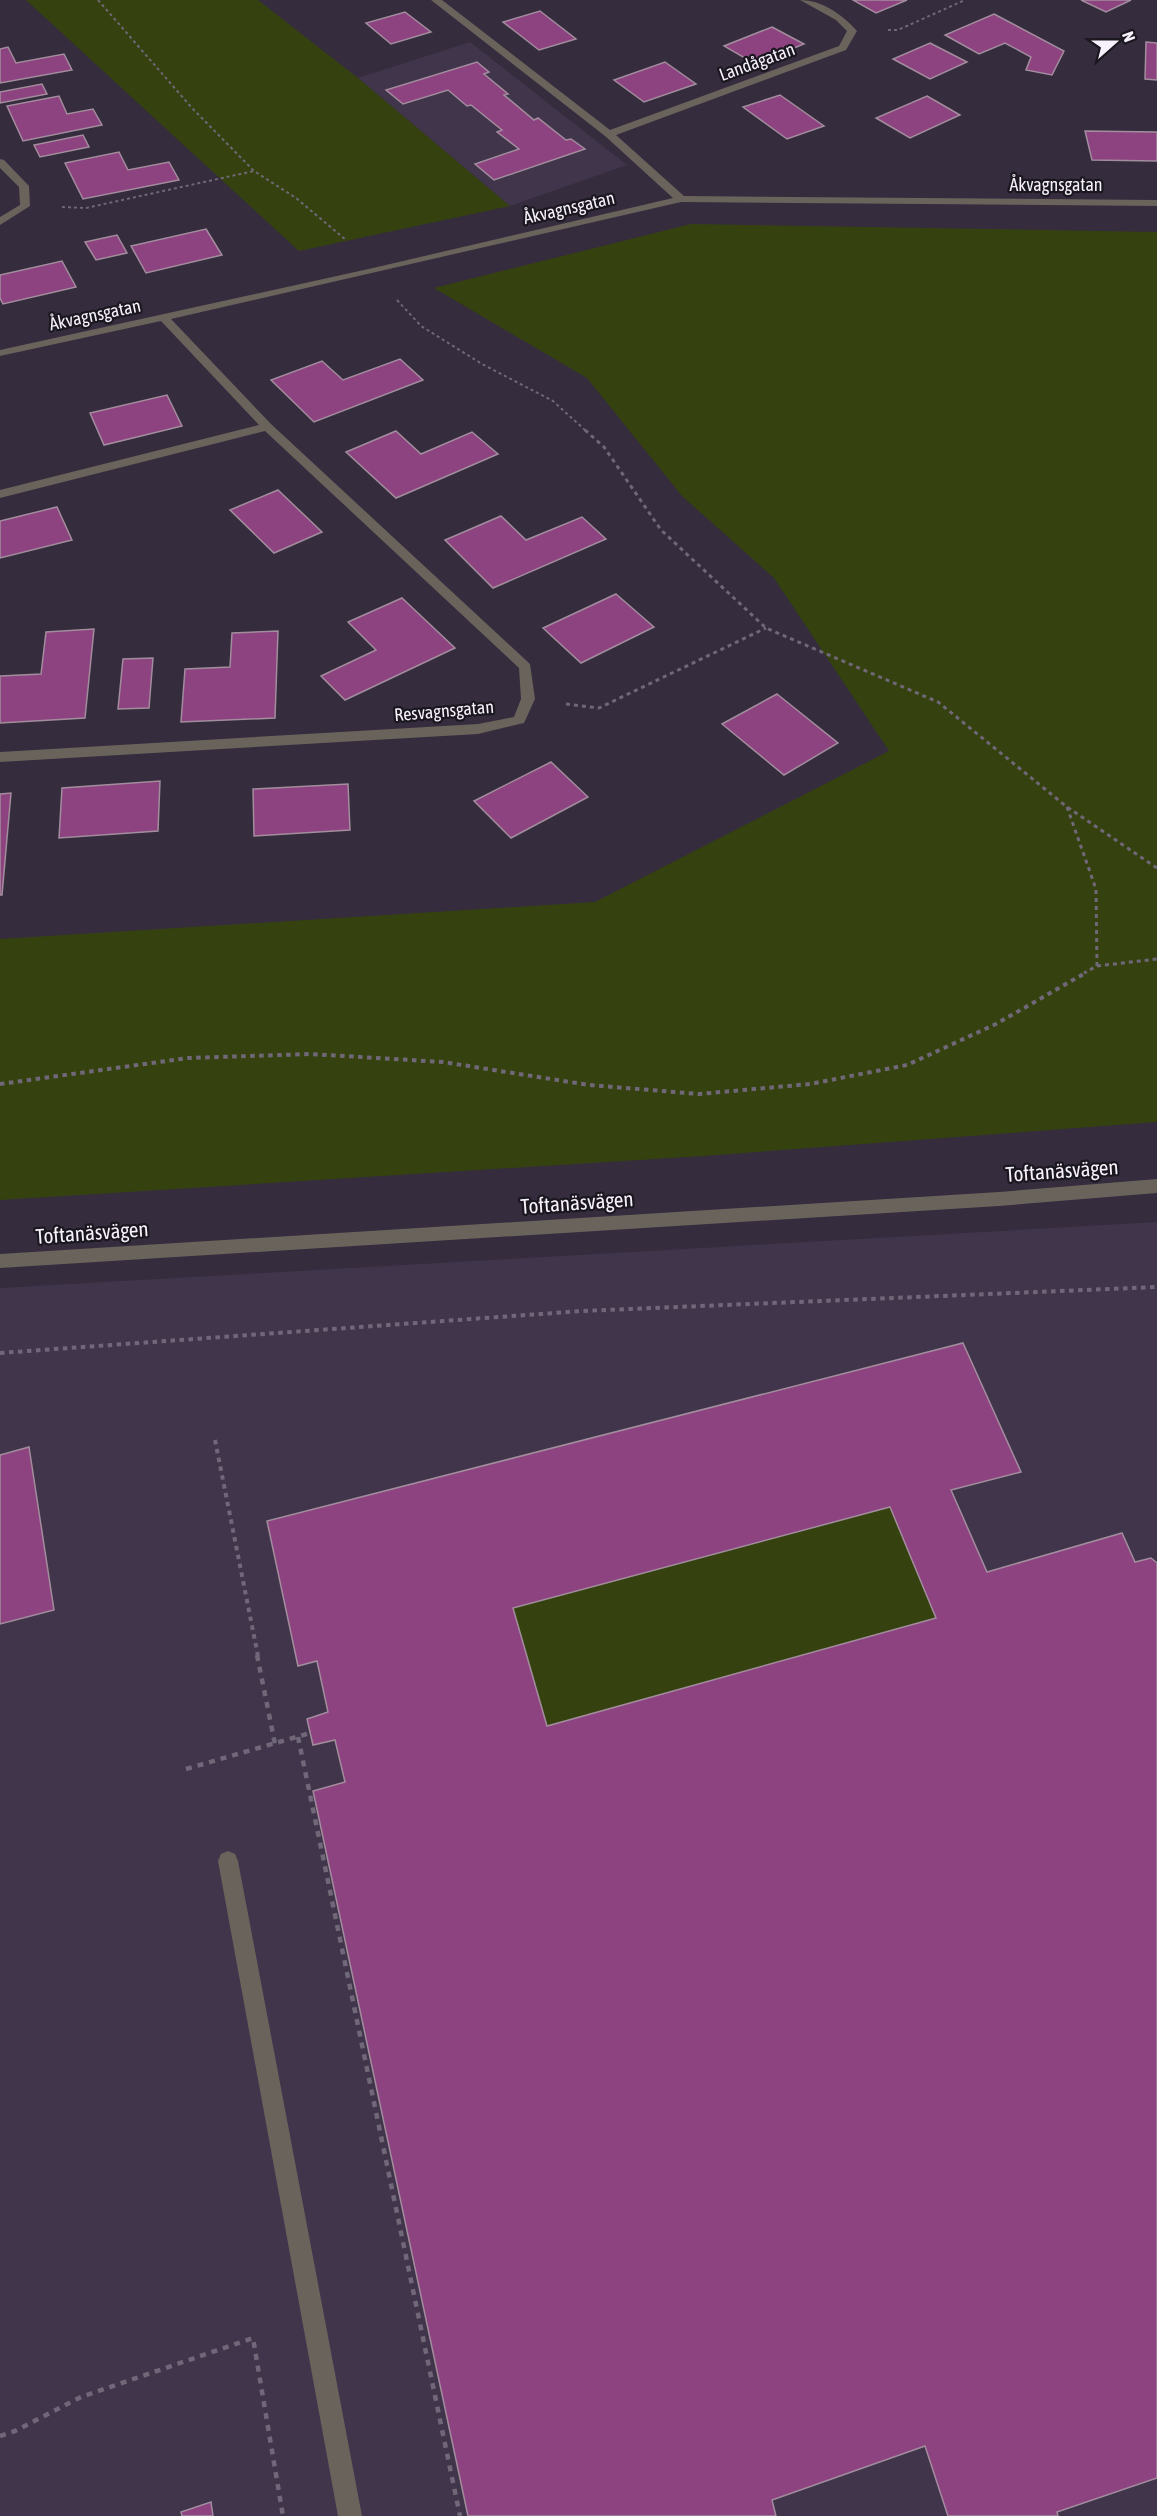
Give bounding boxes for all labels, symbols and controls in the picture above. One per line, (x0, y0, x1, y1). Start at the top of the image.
north arrow (1085, 12, 1145, 72)
text: N (1119, 29, 1139, 44)
street label: Landågatan (716, 38, 798, 85)
street label: Åkvagnsgatan (1009, 174, 1103, 195)
street label: Åkvagnsgatan (521, 187, 617, 228)
street label: Åkvagnsgatan (47, 295, 143, 334)
street label: Resvagnsgatan (393, 696, 495, 725)
street label: Toftanäsvägen (1005, 1154, 1119, 1186)
street label: Toftanäsvägen (520, 1186, 634, 1218)
street label: Toftanäsvägen (35, 1216, 149, 1248)

